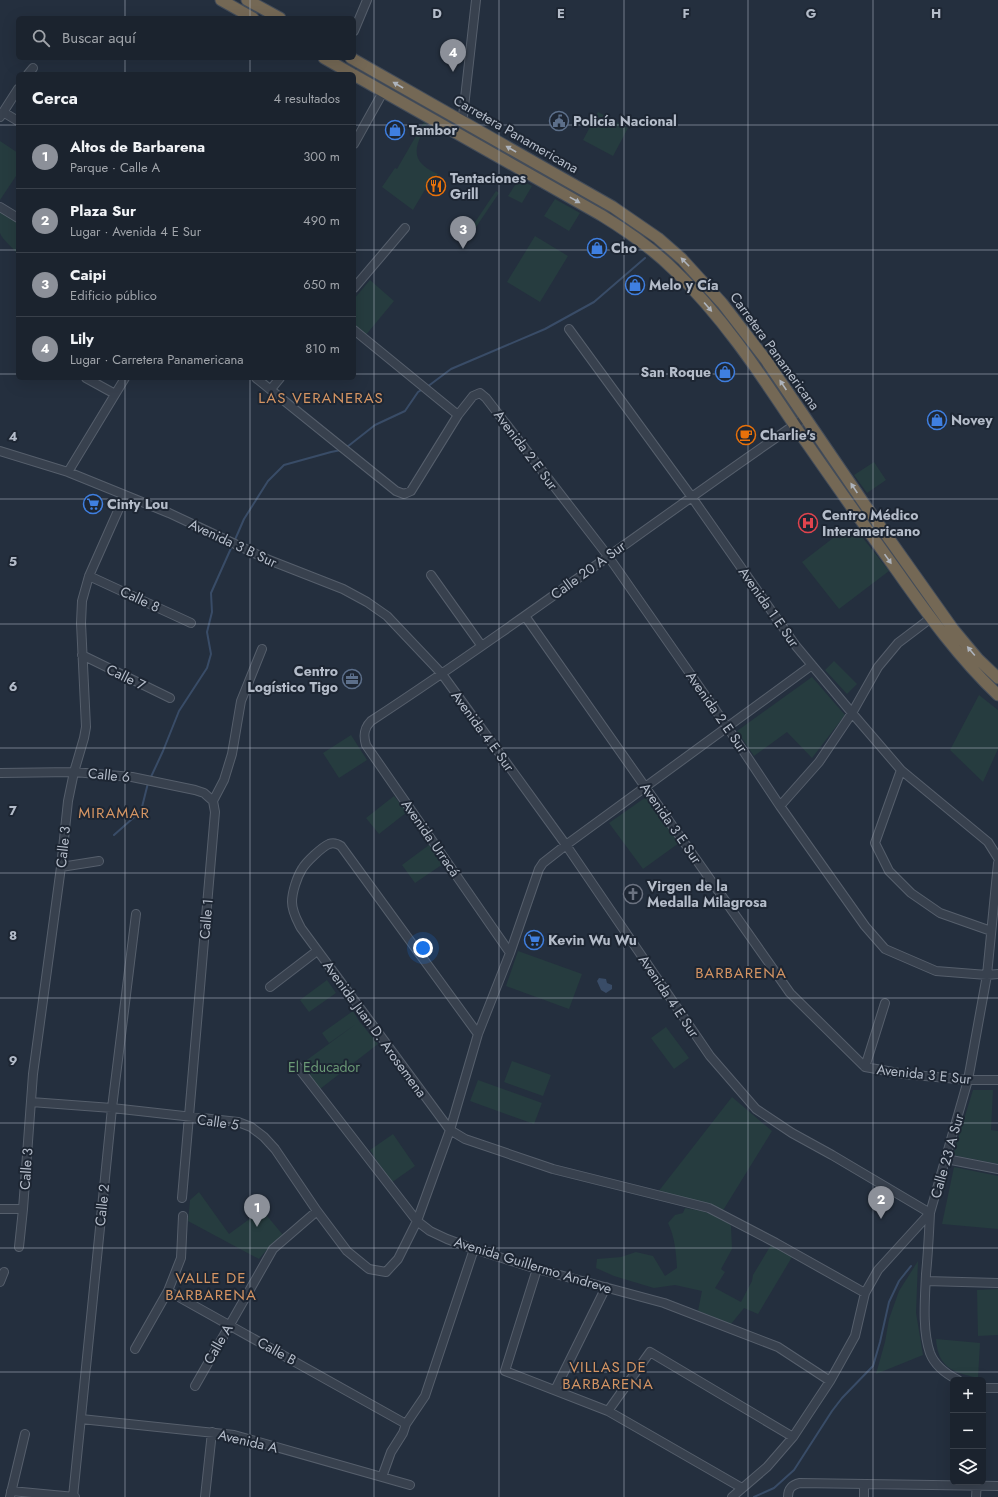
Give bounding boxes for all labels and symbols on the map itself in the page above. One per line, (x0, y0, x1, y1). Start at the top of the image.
text: D (432, 4, 442, 23)
text: E (557, 4, 565, 23)
text: F (682, 4, 690, 23)
text: G (806, 4, 817, 23)
text: H (931, 4, 941, 23)
pin: 4 (440, 39, 466, 72)
one-way arrow (392, 81, 404, 88)
street label: Carretera Panamericana (450, 90, 582, 178)
public building icon: Policía Nacional (548, 110, 570, 132)
place label: Policía Nacional (573, 111, 677, 131)
shop icon: Tambor (384, 119, 406, 141)
place label: Tambor (409, 120, 457, 140)
one-way arrow (505, 145, 517, 152)
place label: Tentaciones Grill (450, 168, 527, 204)
restaurant icon: Tentaciones Grill (425, 175, 447, 197)
one-way arrow (569, 197, 581, 204)
pin: 3 (450, 216, 476, 249)
shop icon: Cho (586, 237, 608, 259)
place label: Cho (611, 238, 637, 258)
one-way arrow (680, 257, 690, 267)
shop icon: Melo y Cía (624, 274, 646, 296)
place label: Melo y Cía (649, 275, 718, 295)
street label: Carretera Panamericana (725, 288, 825, 414)
one-way arrow (704, 302, 713, 312)
shop icon: San Roque (714, 361, 736, 383)
place label: San Roque (640, 362, 711, 382)
one-way arrow (780, 379, 787, 391)
district label: LAS VERANERAS (258, 387, 384, 409)
street label: Avenida 2 E Sur (489, 406, 563, 494)
shop icon: Novey (926, 409, 948, 431)
place label: Novey (951, 410, 993, 430)
cafe icon: Charlie's (735, 424, 757, 446)
place label: Charlie's (760, 425, 816, 445)
text: 4 (8, 427, 18, 446)
one-way arrow (850, 483, 858, 494)
supermarket icon: Cinty Lou (82, 493, 104, 515)
place label: Cinty Lou (107, 494, 168, 514)
place label: Centro Médico Interamericano (822, 505, 920, 541)
hospital icon: Centro Médico Interamericano (797, 512, 819, 534)
street label: Avenida 3 B Sur (186, 514, 281, 572)
street label: Calle 20 A Sur (547, 536, 630, 604)
text: 5 (9, 552, 17, 571)
one-way arrow (884, 554, 892, 564)
street label: Avenida 1 E Sur (734, 563, 804, 651)
street label: Calle 8 (117, 581, 163, 617)
one-way arrow (966, 645, 975, 656)
street label: Calle 7 (103, 659, 150, 695)
place label: Centro Logístico Tigo (247, 661, 338, 697)
street label: Avenida 2 E Sur (681, 667, 753, 757)
office icon: Centro Logístico Tigo (341, 668, 363, 690)
text: 6 (9, 677, 18, 696)
street label: Avenida 4 E Sur (447, 686, 519, 776)
street label: Calle 6 (87, 763, 131, 787)
street label: Avenida 3 E Sur (636, 778, 707, 868)
street label: Avenida Urracá (397, 795, 465, 881)
text: 7 (9, 801, 17, 820)
district label: MIRAMAR (78, 802, 150, 824)
street label: Calle 3 (51, 825, 75, 869)
place label: Virgen de la Medalla Milagrosa (646, 876, 767, 912)
church icon: Virgen de la Medalla Milagrosa (622, 883, 644, 905)
street label: Calle 1 (194, 898, 218, 940)
text: 8 (9, 926, 17, 945)
supermarket icon: Kevin Wu Wu (523, 929, 545, 951)
place label: Kevin Wu Wu (548, 930, 637, 950)
your location (413, 938, 433, 958)
street label: Avenida 4 E Sur (634, 951, 704, 1041)
street label: Avenida Juan D. Arosemena (319, 957, 431, 1101)
district label: BARBARENA (695, 962, 787, 984)
text: 9 (9, 1051, 18, 1070)
park label: El Educador (288, 1057, 360, 1077)
street label: Avenida 3 E Sur (876, 1059, 973, 1089)
street label: Calle 5 (196, 1109, 240, 1135)
street label: Calle 23 A Sur (925, 1111, 969, 1201)
street label: Calle 3 (15, 1147, 37, 1191)
street label: Calle 2 (90, 1183, 114, 1227)
pin: 2 (868, 1186, 894, 1219)
pin: 1 (244, 1194, 270, 1227)
street label: Avenida Guillermo Andreve (452, 1231, 614, 1299)
district label: VALLE DE BARBARENA (165, 1267, 257, 1306)
street label: Calle A (198, 1320, 238, 1368)
street label: Calle B (254, 1332, 300, 1370)
district label: VILLAS DE BARBARENA (562, 1356, 654, 1395)
street label: Avenida A (216, 1424, 281, 1458)

